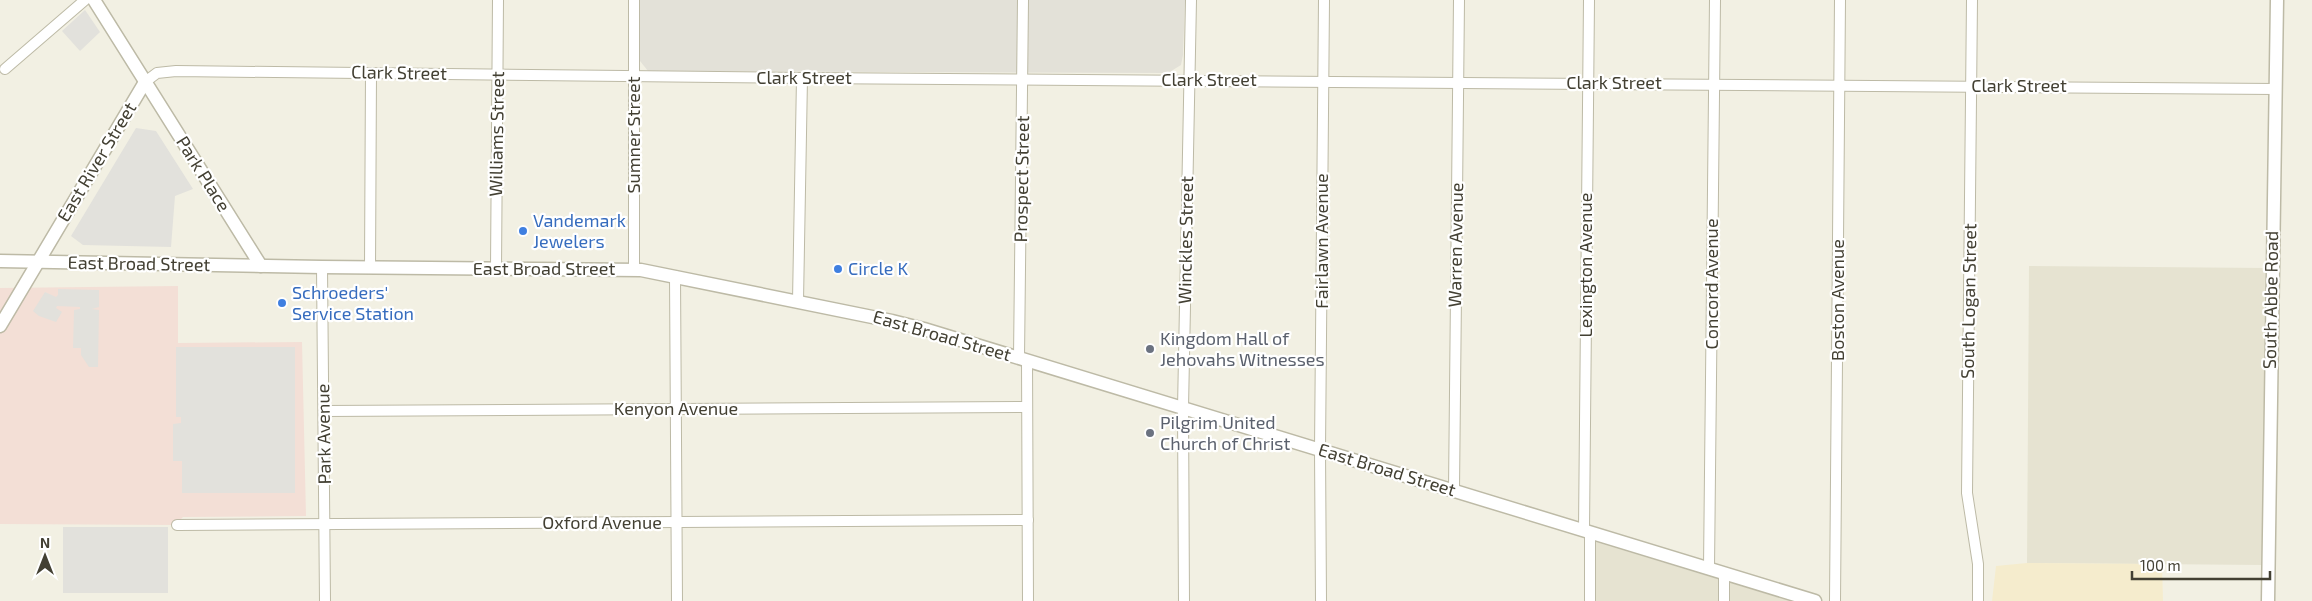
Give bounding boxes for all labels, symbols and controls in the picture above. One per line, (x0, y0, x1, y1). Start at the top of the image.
street label: Clark Street (351, 60, 447, 84)
street label: Clark Street (756, 66, 852, 88)
street label: Clark Street (1161, 68, 1257, 90)
street label: Williams Street (484, 71, 508, 197)
street label: Clark Street (1566, 71, 1662, 93)
street label: Clark Street (1971, 74, 2067, 96)
street label: Sumner Street (622, 76, 644, 194)
street label: East River Street (52, 98, 141, 225)
street label: Prospect Street (1009, 115, 1033, 243)
street label: Park Place (172, 132, 236, 215)
street label: Fairlawn Avenue (1310, 173, 1332, 309)
street label: Winckles Street (1173, 176, 1197, 304)
street label: Warren Avenue (1443, 182, 1467, 308)
street label: Lexington Avenue (1574, 193, 1596, 337)
place label: Vandemark Jewelers (533, 209, 626, 252)
street label: Concord Avenue (1700, 218, 1722, 350)
street label: South Logan Street (1956, 223, 1980, 379)
marker: Vandemark Jewelers (517, 225, 529, 237)
street label: South Abbe Road (2258, 231, 2282, 369)
street label: Boston Avenue (1826, 239, 1848, 361)
street label: East Broad Street (68, 251, 211, 275)
street label: East Broad Street (473, 257, 615, 279)
place label: Circle K (848, 257, 909, 279)
marker: Circle K (832, 263, 844, 275)
place label: Schroeders' Service Station (292, 281, 414, 324)
marker: Schroeders' Service Station (276, 297, 288, 309)
street label: East Broad Street (871, 305, 1014, 365)
place label: Kingdom Hall of Jehovahs Witnesses (1160, 327, 1325, 370)
marker: Kingdom Hall of Jehovahs Witnesses (1144, 343, 1156, 355)
street label: Park Avenue (311, 384, 335, 484)
street label: Kenyon Avenue (614, 397, 738, 419)
place label: Pilgrim United Church of Christ (1160, 411, 1290, 454)
marker: Pilgrim United Church of Christ (1144, 427, 1156, 439)
street label: East Broad Street (1316, 438, 1459, 500)
street label: Oxford Avenue (542, 511, 662, 533)
north arrow (20, 531, 70, 581)
text: N (40, 534, 50, 551)
scale bar (2132, 548, 2270, 580)
text: 100 m (2140, 556, 2181, 574)

